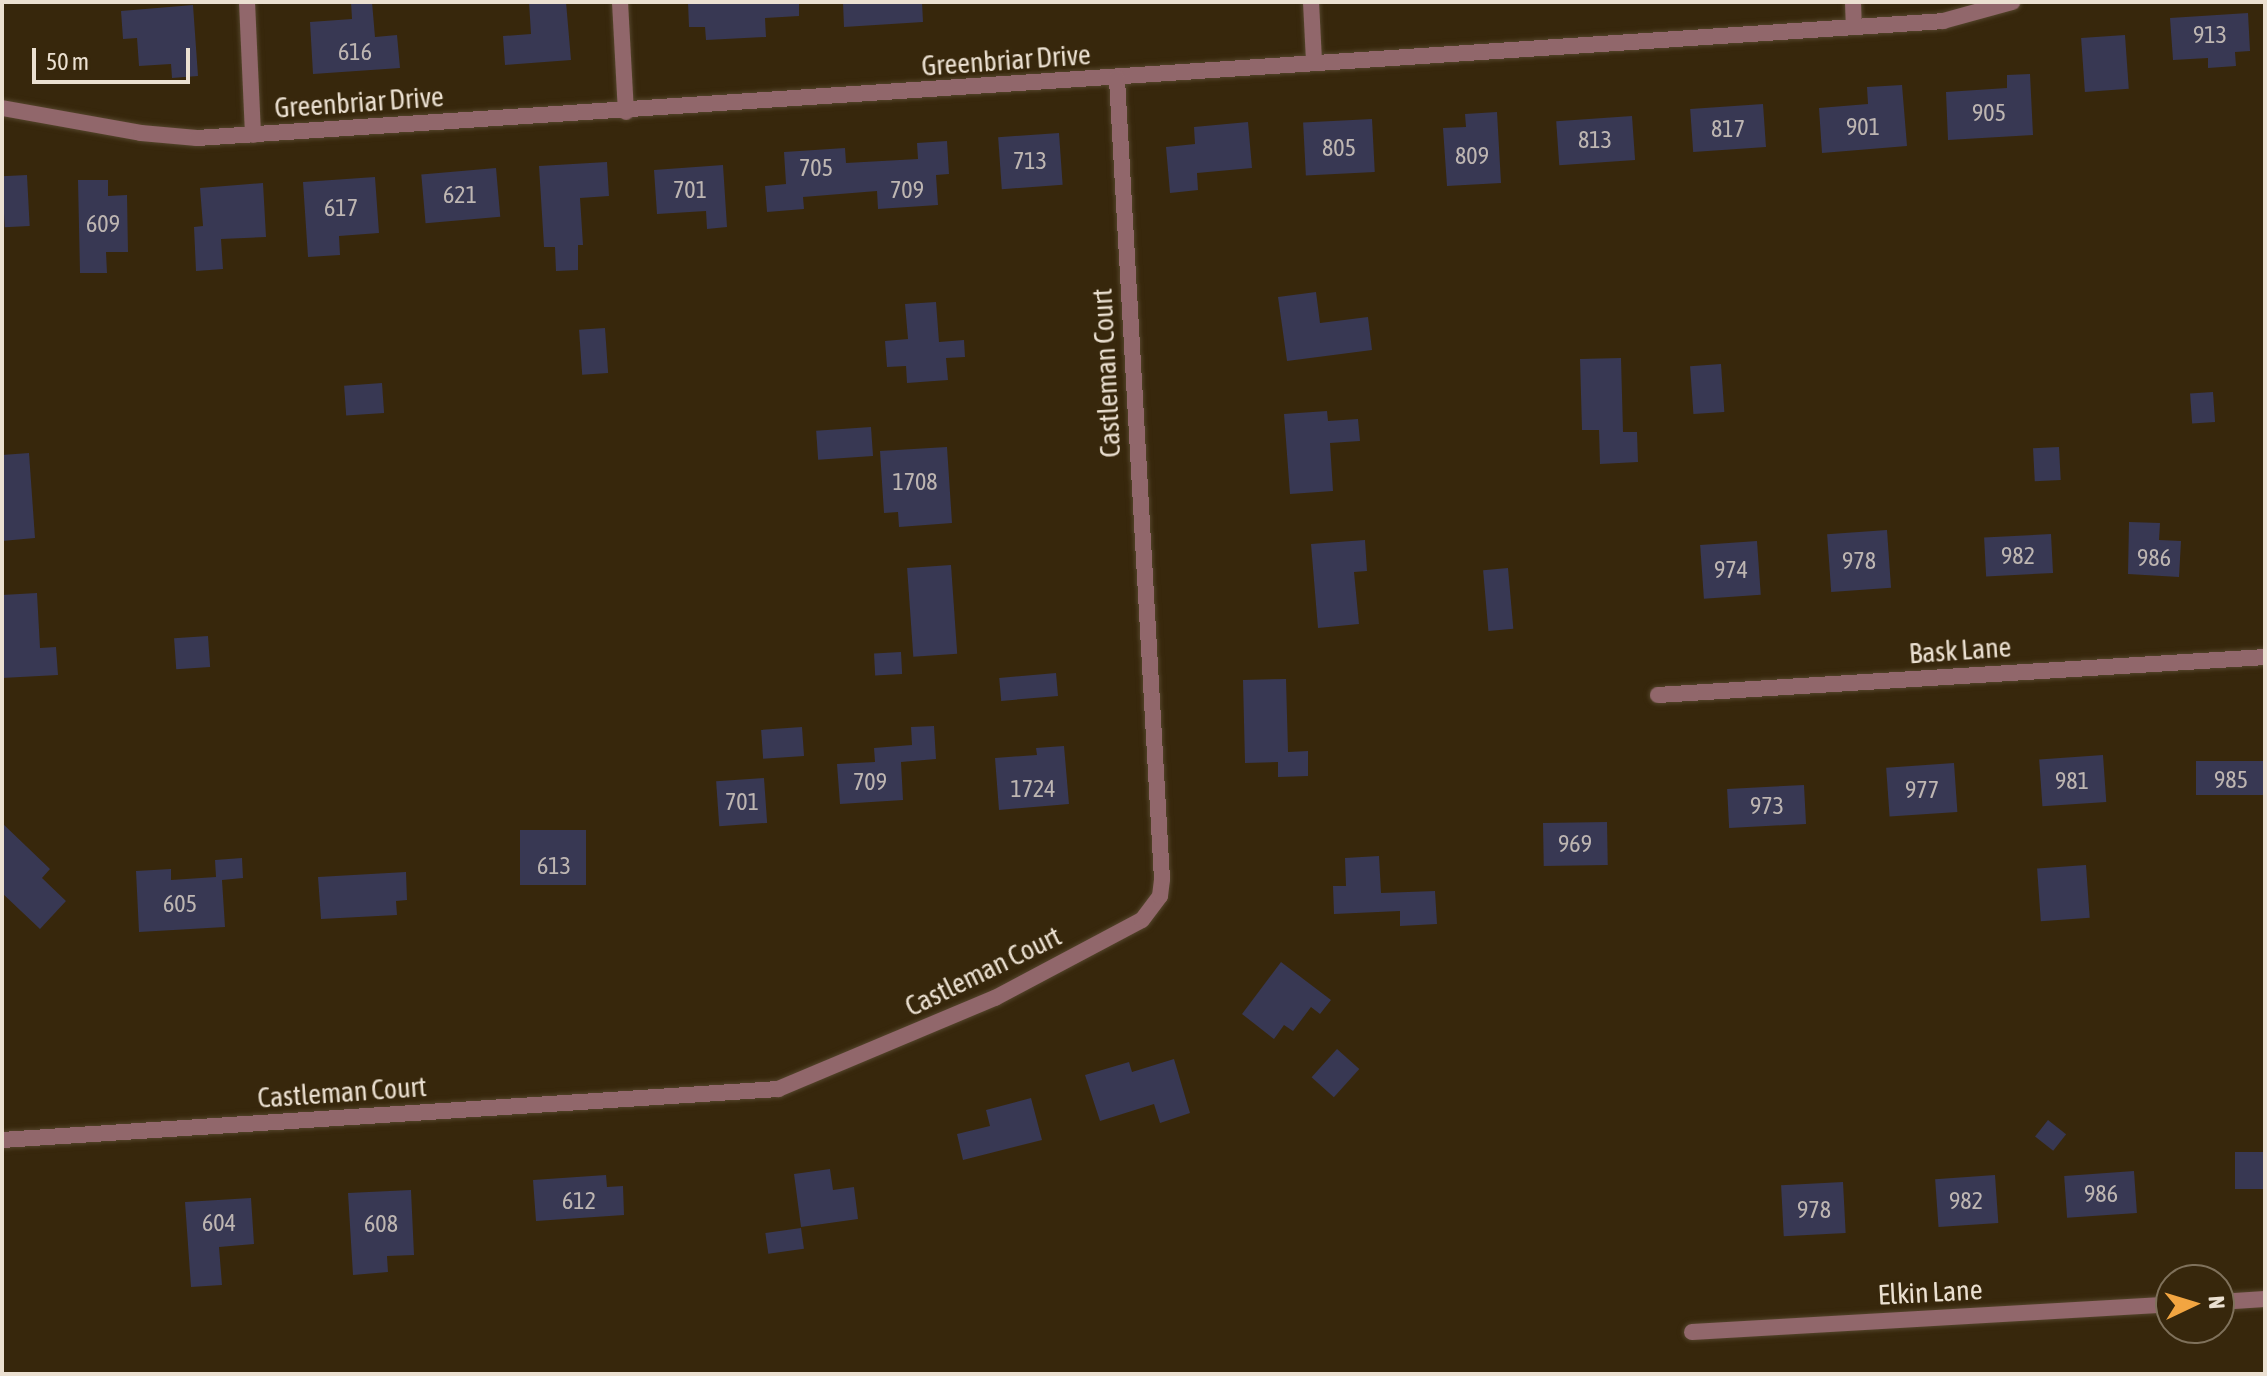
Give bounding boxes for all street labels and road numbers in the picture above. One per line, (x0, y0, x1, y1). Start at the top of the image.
street label: Greenbriar Drive (920, 37, 1092, 83)
street label: Greenbriar Drive (273, 79, 445, 125)
street label: Castleman Court (1085, 288, 1127, 458)
street label: Bask Lane (1908, 630, 2012, 670)
street label: Castleman Court (900, 919, 1066, 1023)
street label: Castleman Court (256, 1069, 428, 1115)
street label: Elkin Lane (1877, 1272, 1983, 1312)

